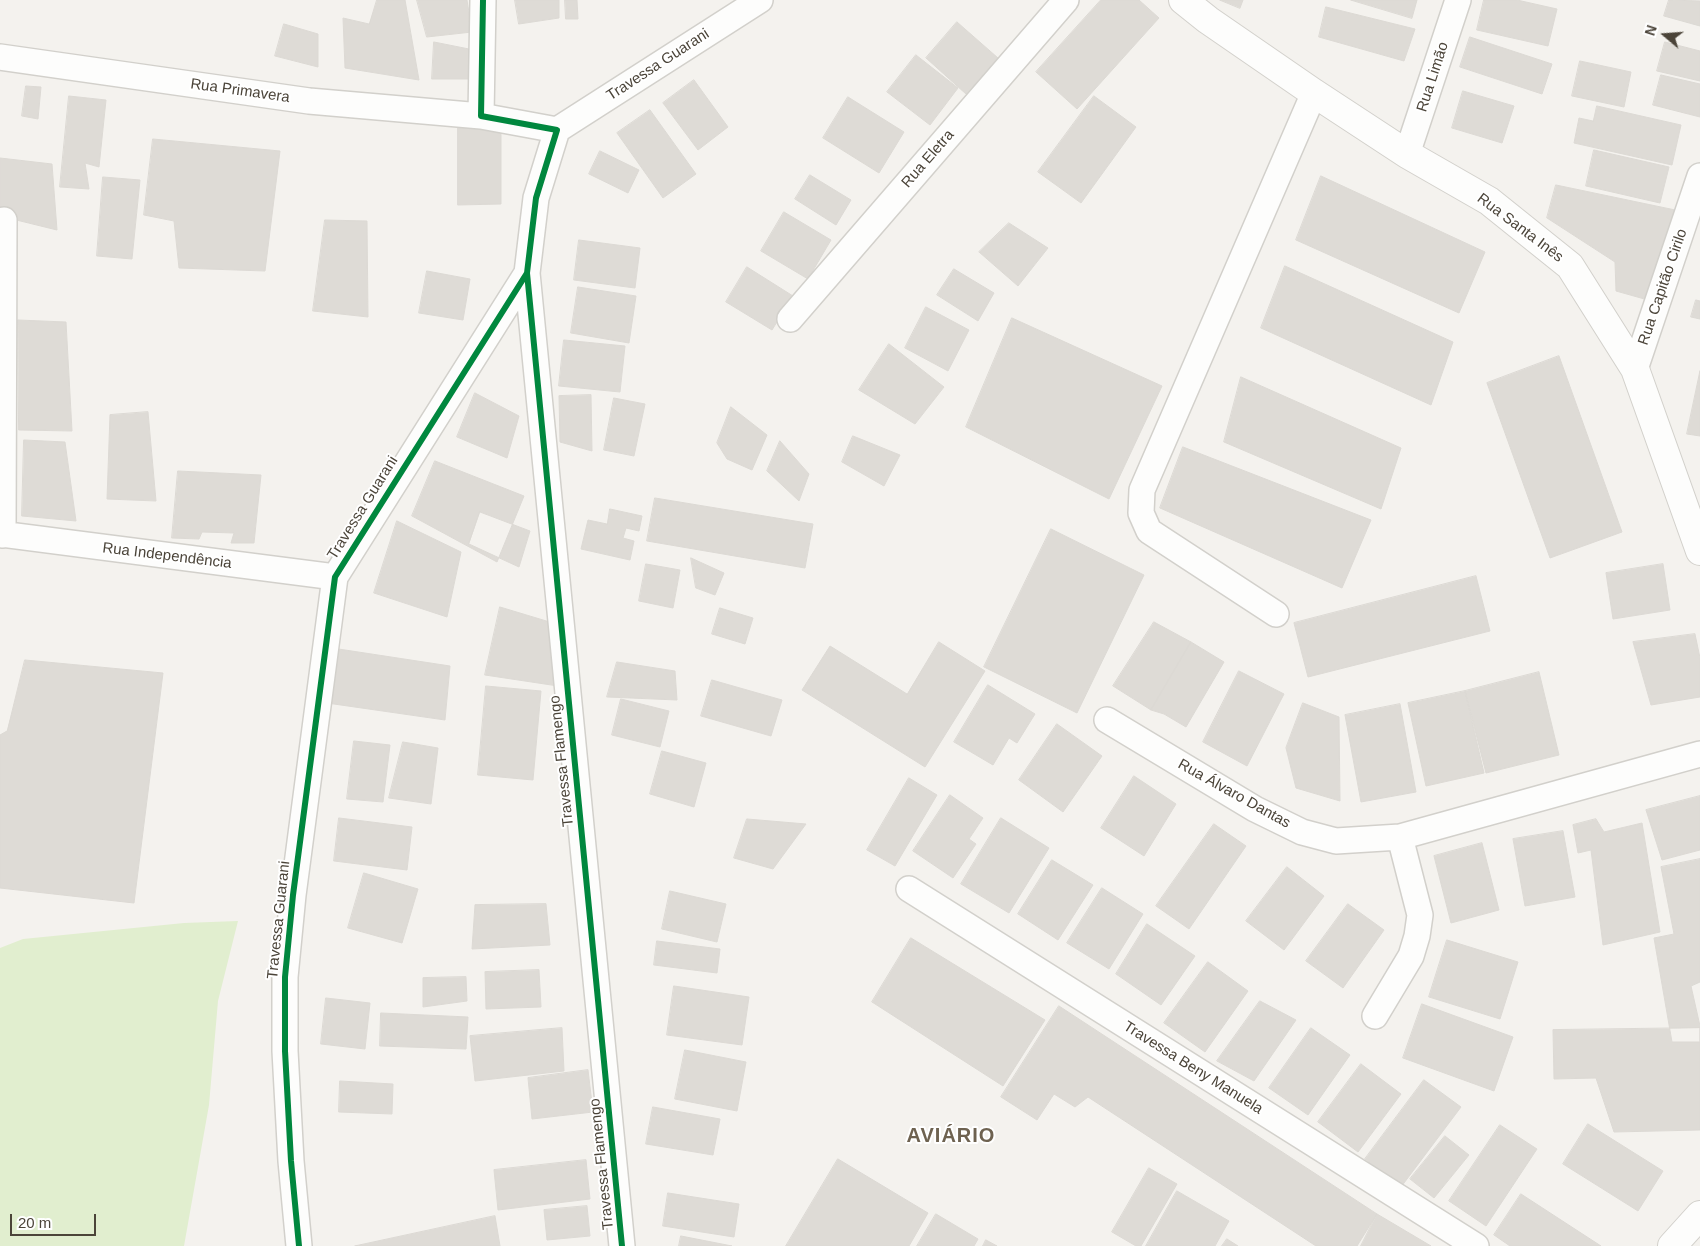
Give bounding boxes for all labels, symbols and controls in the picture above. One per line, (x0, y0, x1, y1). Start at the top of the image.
north arrow (1640, 10, 1690, 60)
text: N (1642, 23, 1660, 38)
street label: Travessa Guarani (603, 25, 713, 105)
street label: Rua Limão (1413, 40, 1453, 114)
street label: Rua Primavera (189, 75, 291, 107)
street label: Rua Eletra (898, 126, 958, 192)
street label: Rua Santa Inês (1473, 190, 1567, 266)
street label: Rua Capitão Cirilo (1635, 227, 1691, 347)
street label: Travessa Guarani (324, 453, 402, 563)
street label: Rua Independência (101, 539, 233, 573)
street label: Travessa Flamengo (546, 694, 578, 828)
street label: Rua Álvaro Dantas (1175, 756, 1293, 832)
street label: Travessa Guarani (264, 860, 294, 980)
street label: Travessa Beny Manuela (1120, 1018, 1266, 1118)
street label: Travessa Flamengo (586, 1097, 618, 1231)
district label: AVIÁRIO (906, 1124, 996, 1148)
scale bar (12, 1204, 99, 1236)
text: 20 m (18, 1214, 51, 1231)

